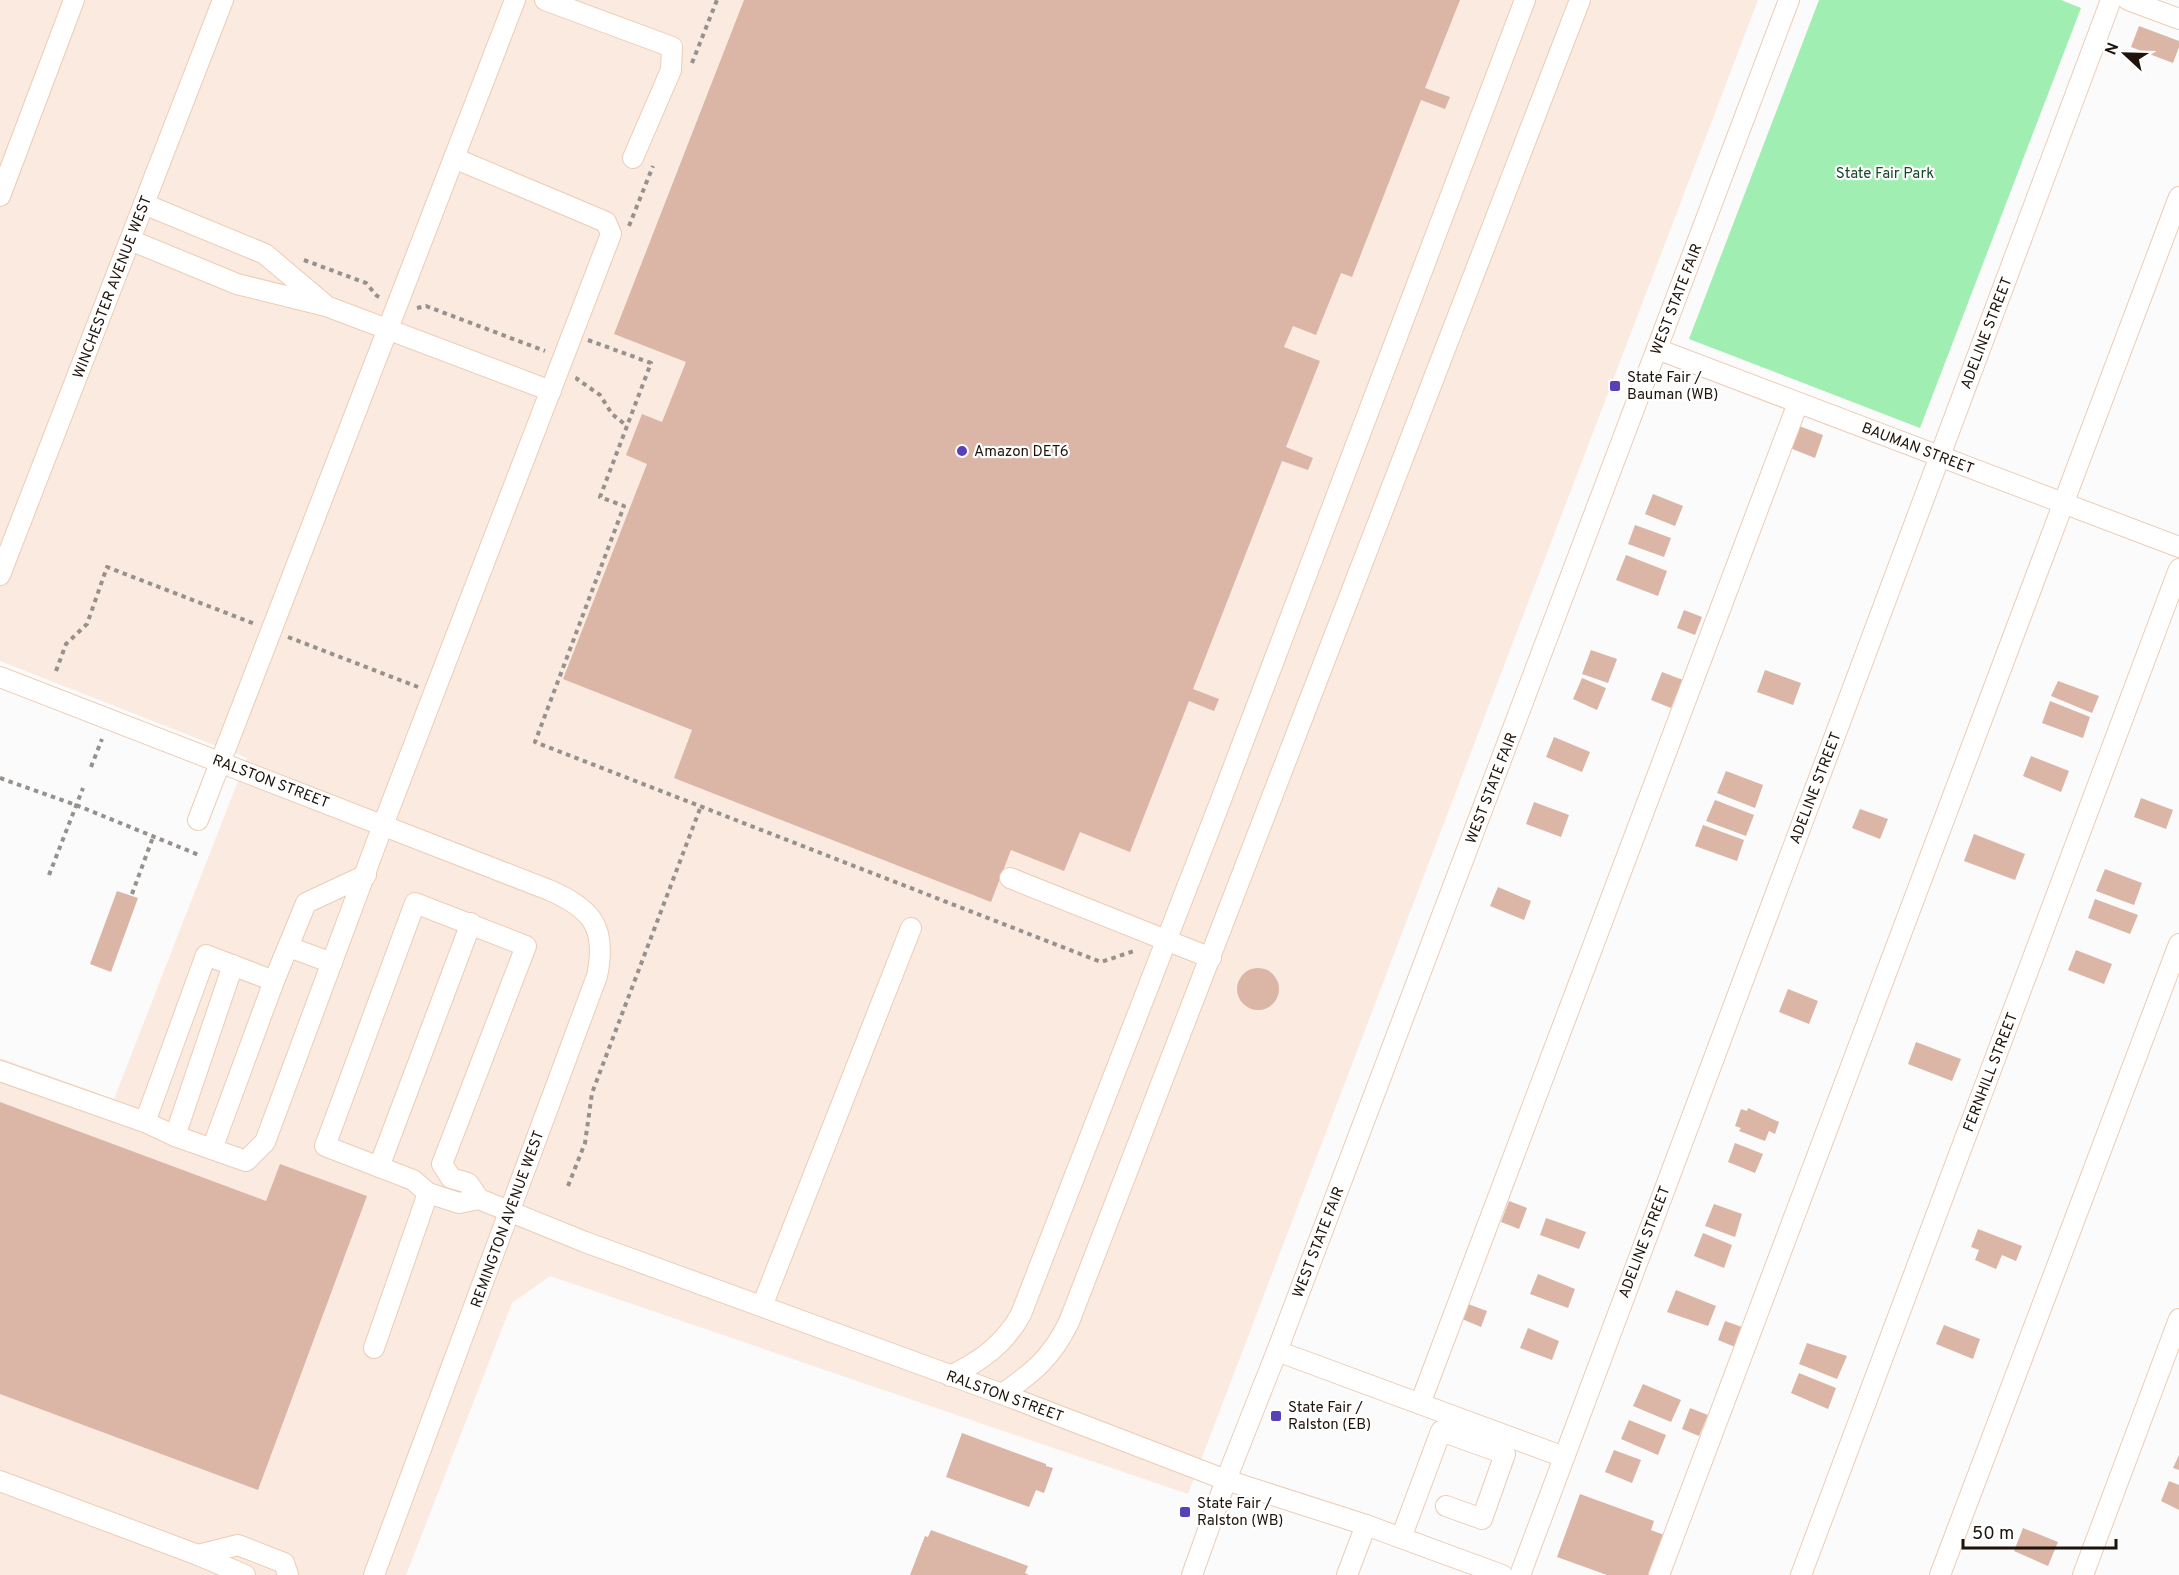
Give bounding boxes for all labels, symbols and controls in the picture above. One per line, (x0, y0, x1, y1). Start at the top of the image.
north arrow (2095, 24, 2155, 84)
text: N (2102, 40, 2124, 58)
park label: State Fair Park (1836, 165, 1934, 184)
street label: WINCHESTER AVENUE WEST (70, 193, 157, 382)
street label: WEST STATE FAIR (1647, 241, 1707, 358)
street label: ADELINE STREET (1957, 275, 2018, 392)
place label: State Fair / Bauman (WB) (1627, 369, 1718, 405)
marker: State Fair / Bauman (WB) (1608, 379, 1622, 393)
street label: BAUMAN STREET (1858, 419, 1976, 480)
place label: Amazon DET6 (974, 443, 1069, 462)
marker: Amazon DET6 (955, 444, 969, 458)
street label: WEST STATE FAIR (1462, 730, 1522, 847)
street label: ADELINE STREET (1786, 730, 1847, 847)
street label: RALSTON STREET (209, 751, 332, 813)
street label: FERNHILL STREET (1960, 1010, 2023, 1135)
street label: REMINGTON AVENUE WEST (467, 1128, 549, 1311)
street label: WEST STATE FAIR (1289, 1184, 1349, 1301)
street label: ADELINE STREET (1615, 1184, 1676, 1301)
street label: RALSTON STREET (943, 1367, 1066, 1427)
place label: State Fair / Ralston (EB) (1288, 1399, 1371, 1435)
marker: State Fair / Ralston (EB) (1269, 1409, 1283, 1423)
place label: State Fair / Ralston (WB) (1197, 1495, 1283, 1531)
marker: State Fair / Ralston (WB) (1178, 1505, 1192, 1519)
scale bar (1963, 1512, 2116, 1550)
text: 50 m (1972, 1523, 2014, 1546)

